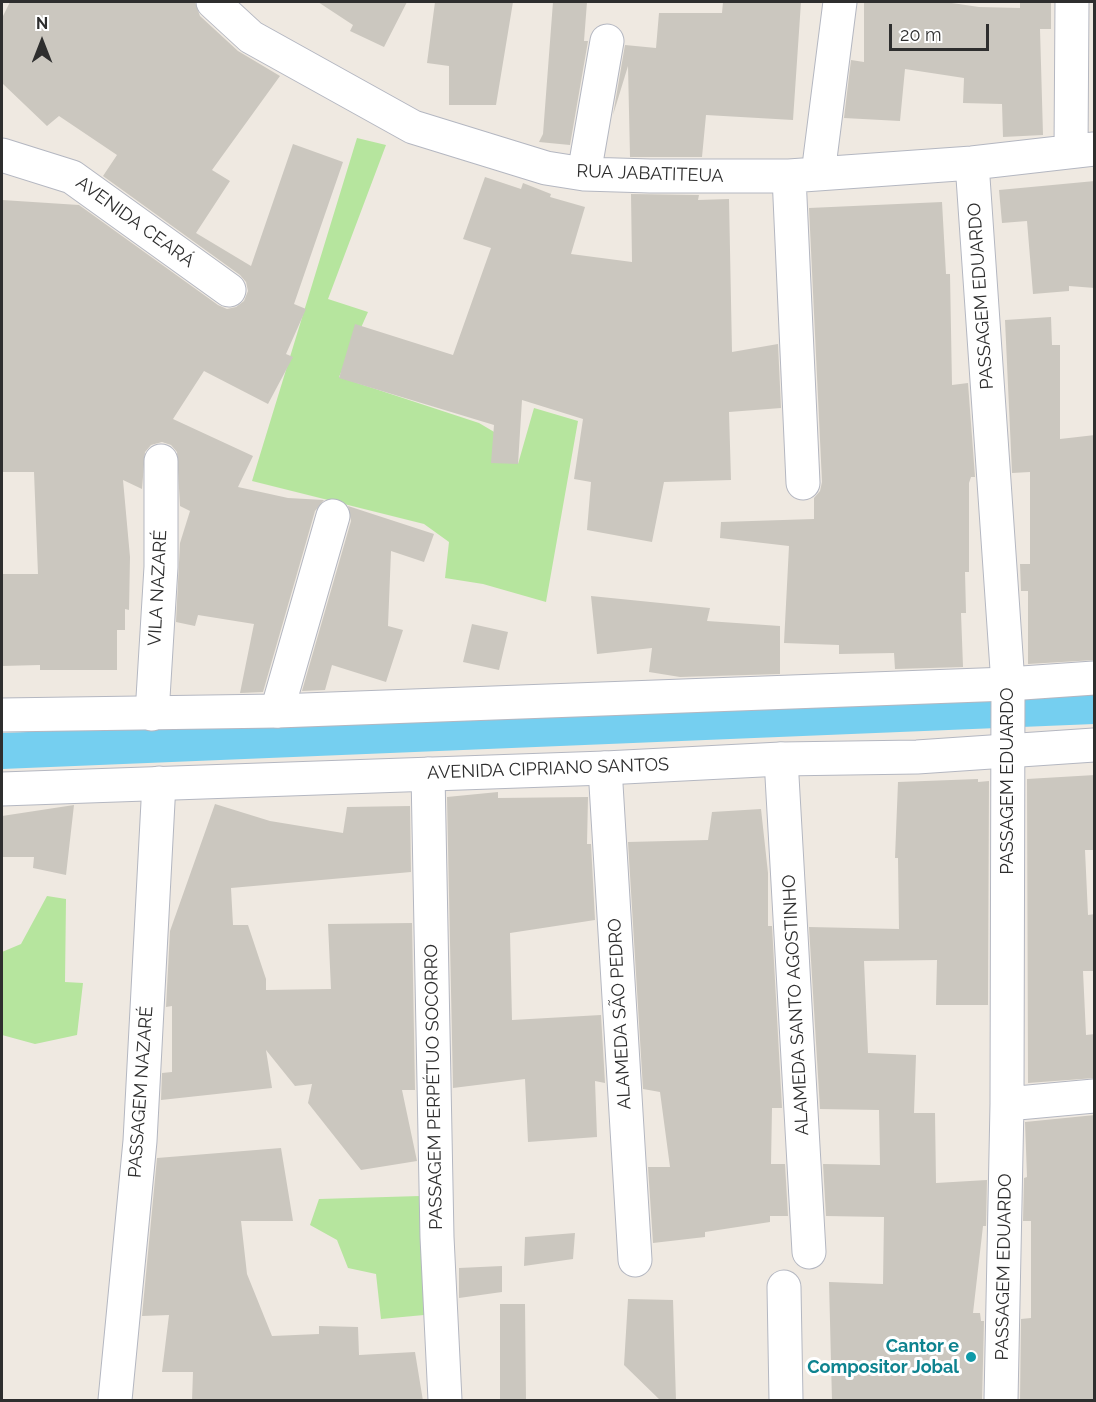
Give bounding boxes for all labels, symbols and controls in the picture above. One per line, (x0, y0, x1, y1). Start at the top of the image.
north arrow (12, 12, 72, 72)
scale bar (892, 12, 992, 50)
text: N (36, 14, 48, 33)
text: 20 m (900, 24, 942, 45)
street label: RUA JABATITEUA (576, 161, 724, 187)
street label: AVENIDA CEARÁ (72, 172, 198, 272)
street label: PASSAGEM EDUARDO (964, 202, 998, 390)
street label: VILA NAZARÉ (144, 529, 172, 647)
street label: PASSAGEM EDUARDO (997, 687, 1019, 875)
street label: AVENIDA CIPRIANO SANTOS (427, 754, 669, 784)
street label: ALAMEDA SANTO AGOSTINHO (778, 874, 814, 1136)
street label: ALAMEDA SÃO PEDRO (604, 918, 636, 1110)
street label: PASSAGEM PERPÉTUO SOCORRO (421, 944, 447, 1230)
street label: PASSAGEM NAZARÉ (124, 1005, 158, 1179)
street label: PASSAGEM EDUARDO (992, 1173, 1016, 1361)
place label: Cantor e Compositor Jobal (807, 1336, 959, 1378)
marker: Cantor e Compositor Jobal (964, 1350, 978, 1364)

